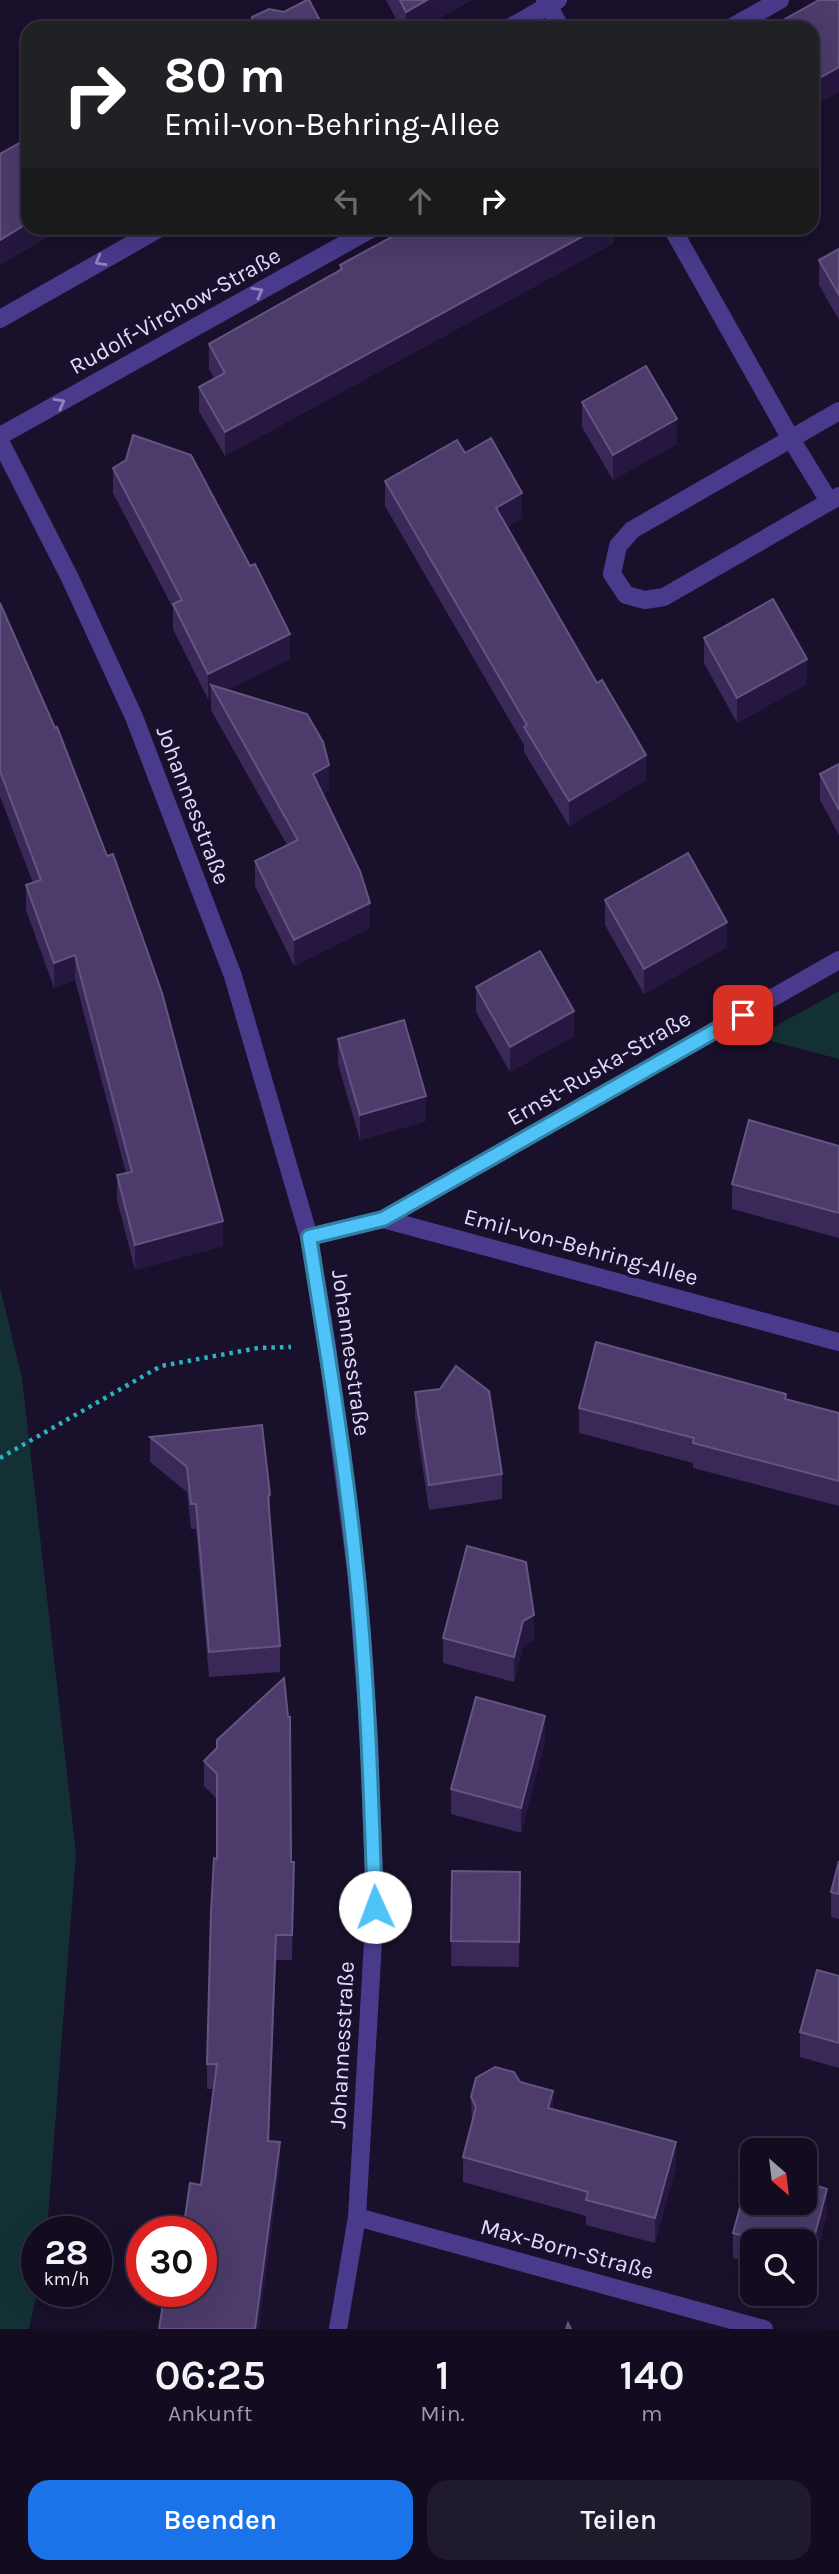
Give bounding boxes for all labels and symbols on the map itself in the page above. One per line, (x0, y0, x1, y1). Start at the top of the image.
street label: Rudolf-Virchow-Straße (65, 242, 285, 380)
one-way arrow (95, 253, 108, 266)
one-way arrow (251, 287, 263, 300)
one-way arrow (52, 398, 65, 411)
street label: Johannesstraße (150, 722, 236, 888)
pin (713, 985, 773, 1045)
street label: Ernst-Ruska-Straße (503, 1005, 695, 1131)
street label: Emil-von-Behring-Allee (461, 1203, 701, 1291)
street label: Johannesstraße (326, 1268, 376, 1438)
position arrow (338, 1870, 412, 1944)
street label: Johannesstraße (324, 1961, 360, 2129)
north arrow (740, 2138, 817, 2216)
street label: Max-Born-Straße (477, 2213, 657, 2285)
speed limit sign: 30 (126, 2216, 217, 2307)

